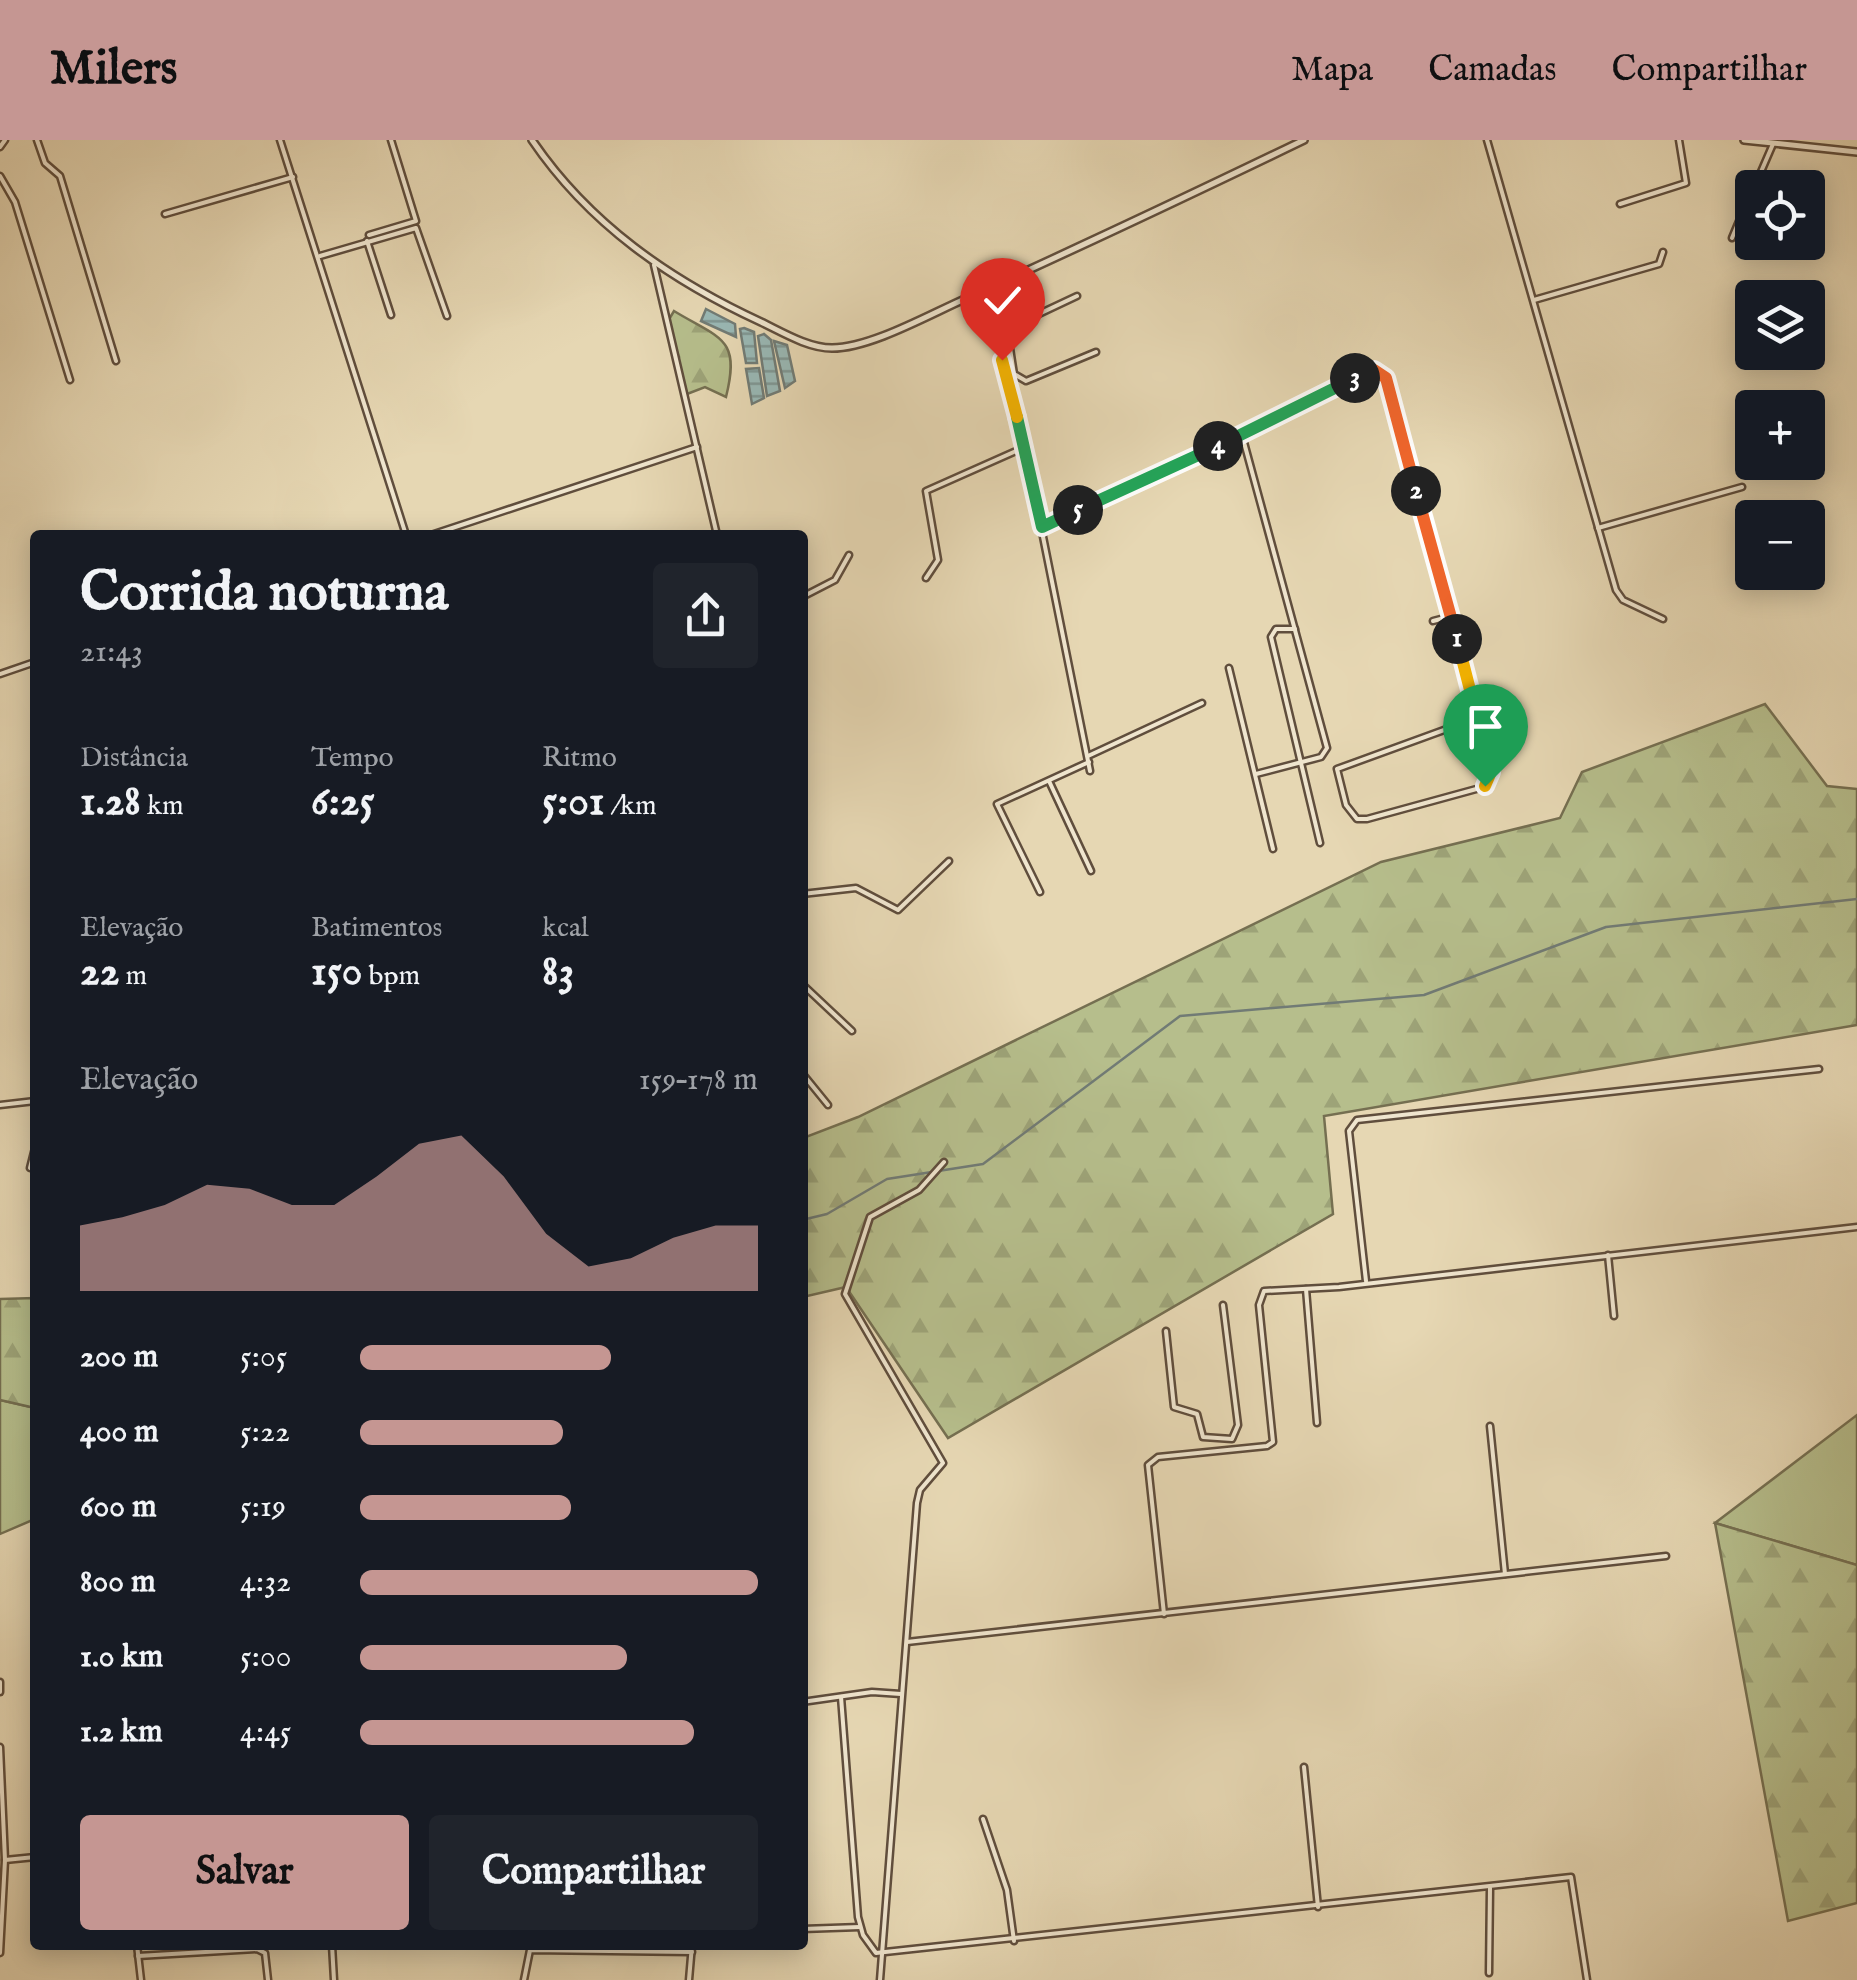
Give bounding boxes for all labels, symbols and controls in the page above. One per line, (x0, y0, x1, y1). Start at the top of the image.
text: Milers (50, 40, 177, 100)
text: Mapa (1291, 48, 1373, 93)
text: Camadas (1428, 48, 1557, 93)
text: Compartilhar (1612, 48, 1807, 93)
map controls (1735, 170, 1825, 590)
button: locate (1735, 170, 1825, 260)
pin (960, 258, 1045, 361)
icon: check (975, 273, 1030, 328)
button: layers (1735, 280, 1825, 370)
pin: 3 (1330, 353, 1380, 403)
text: 3 (1350, 360, 1360, 395)
button: + (1735, 390, 1825, 480)
pin: 4 (1193, 421, 1243, 471)
text: 4 (1211, 428, 1225, 463)
pin: 2 (1391, 466, 1441, 516)
text: 2 (1409, 473, 1423, 508)
pin: 5 (1053, 485, 1103, 535)
text: 5 (1073, 492, 1083, 527)
button: − (1735, 500, 1825, 590)
text: Corrida noturna (80, 559, 448, 629)
button: share (653, 563, 758, 668)
pin: 1 (1432, 614, 1482, 664)
text: 1 (1452, 621, 1462, 656)
text: 21:43 (80, 632, 143, 673)
pin (1443, 684, 1528, 787)
icon: arrive (1458, 699, 1513, 754)
text: Distância (80, 741, 188, 776)
text: Tempo (311, 741, 394, 776)
text: Ritmo (542, 741, 617, 776)
text: 1.28 (80, 776, 141, 829)
text: 6:25 (311, 776, 375, 829)
text: 5:01 (542, 776, 604, 829)
text: km (141, 789, 184, 824)
text: /km (604, 789, 657, 824)
text: Elevação (80, 911, 183, 946)
text: Batimentos (311, 911, 442, 946)
text: kcal (542, 911, 589, 946)
text: 22 (80, 946, 119, 999)
text: 150 (311, 946, 362, 999)
text: 83 (542, 946, 574, 999)
text: m (119, 959, 147, 994)
text: bpm (362, 959, 420, 994)
text: Elevação (80, 1060, 198, 1101)
text: 159–178 m (639, 1060, 758, 1101)
text: 200 m (80, 1337, 158, 1378)
text: 5:05 (240, 1337, 287, 1378)
text: 400 m (80, 1412, 159, 1453)
text: 5:22 (240, 1412, 290, 1453)
text: 600 m (80, 1487, 157, 1528)
text: 5:19 (240, 1487, 286, 1528)
text: 800 m (80, 1562, 156, 1603)
text: 4:32 (240, 1562, 291, 1603)
text: 1.0 km (80, 1637, 163, 1678)
text: 5:00 (240, 1637, 291, 1678)
text: 1.2 km (80, 1712, 163, 1753)
text: 4:45 (240, 1712, 291, 1753)
button: Salvar (80, 1815, 409, 1930)
button: Compartilhar (429, 1815, 758, 1930)

